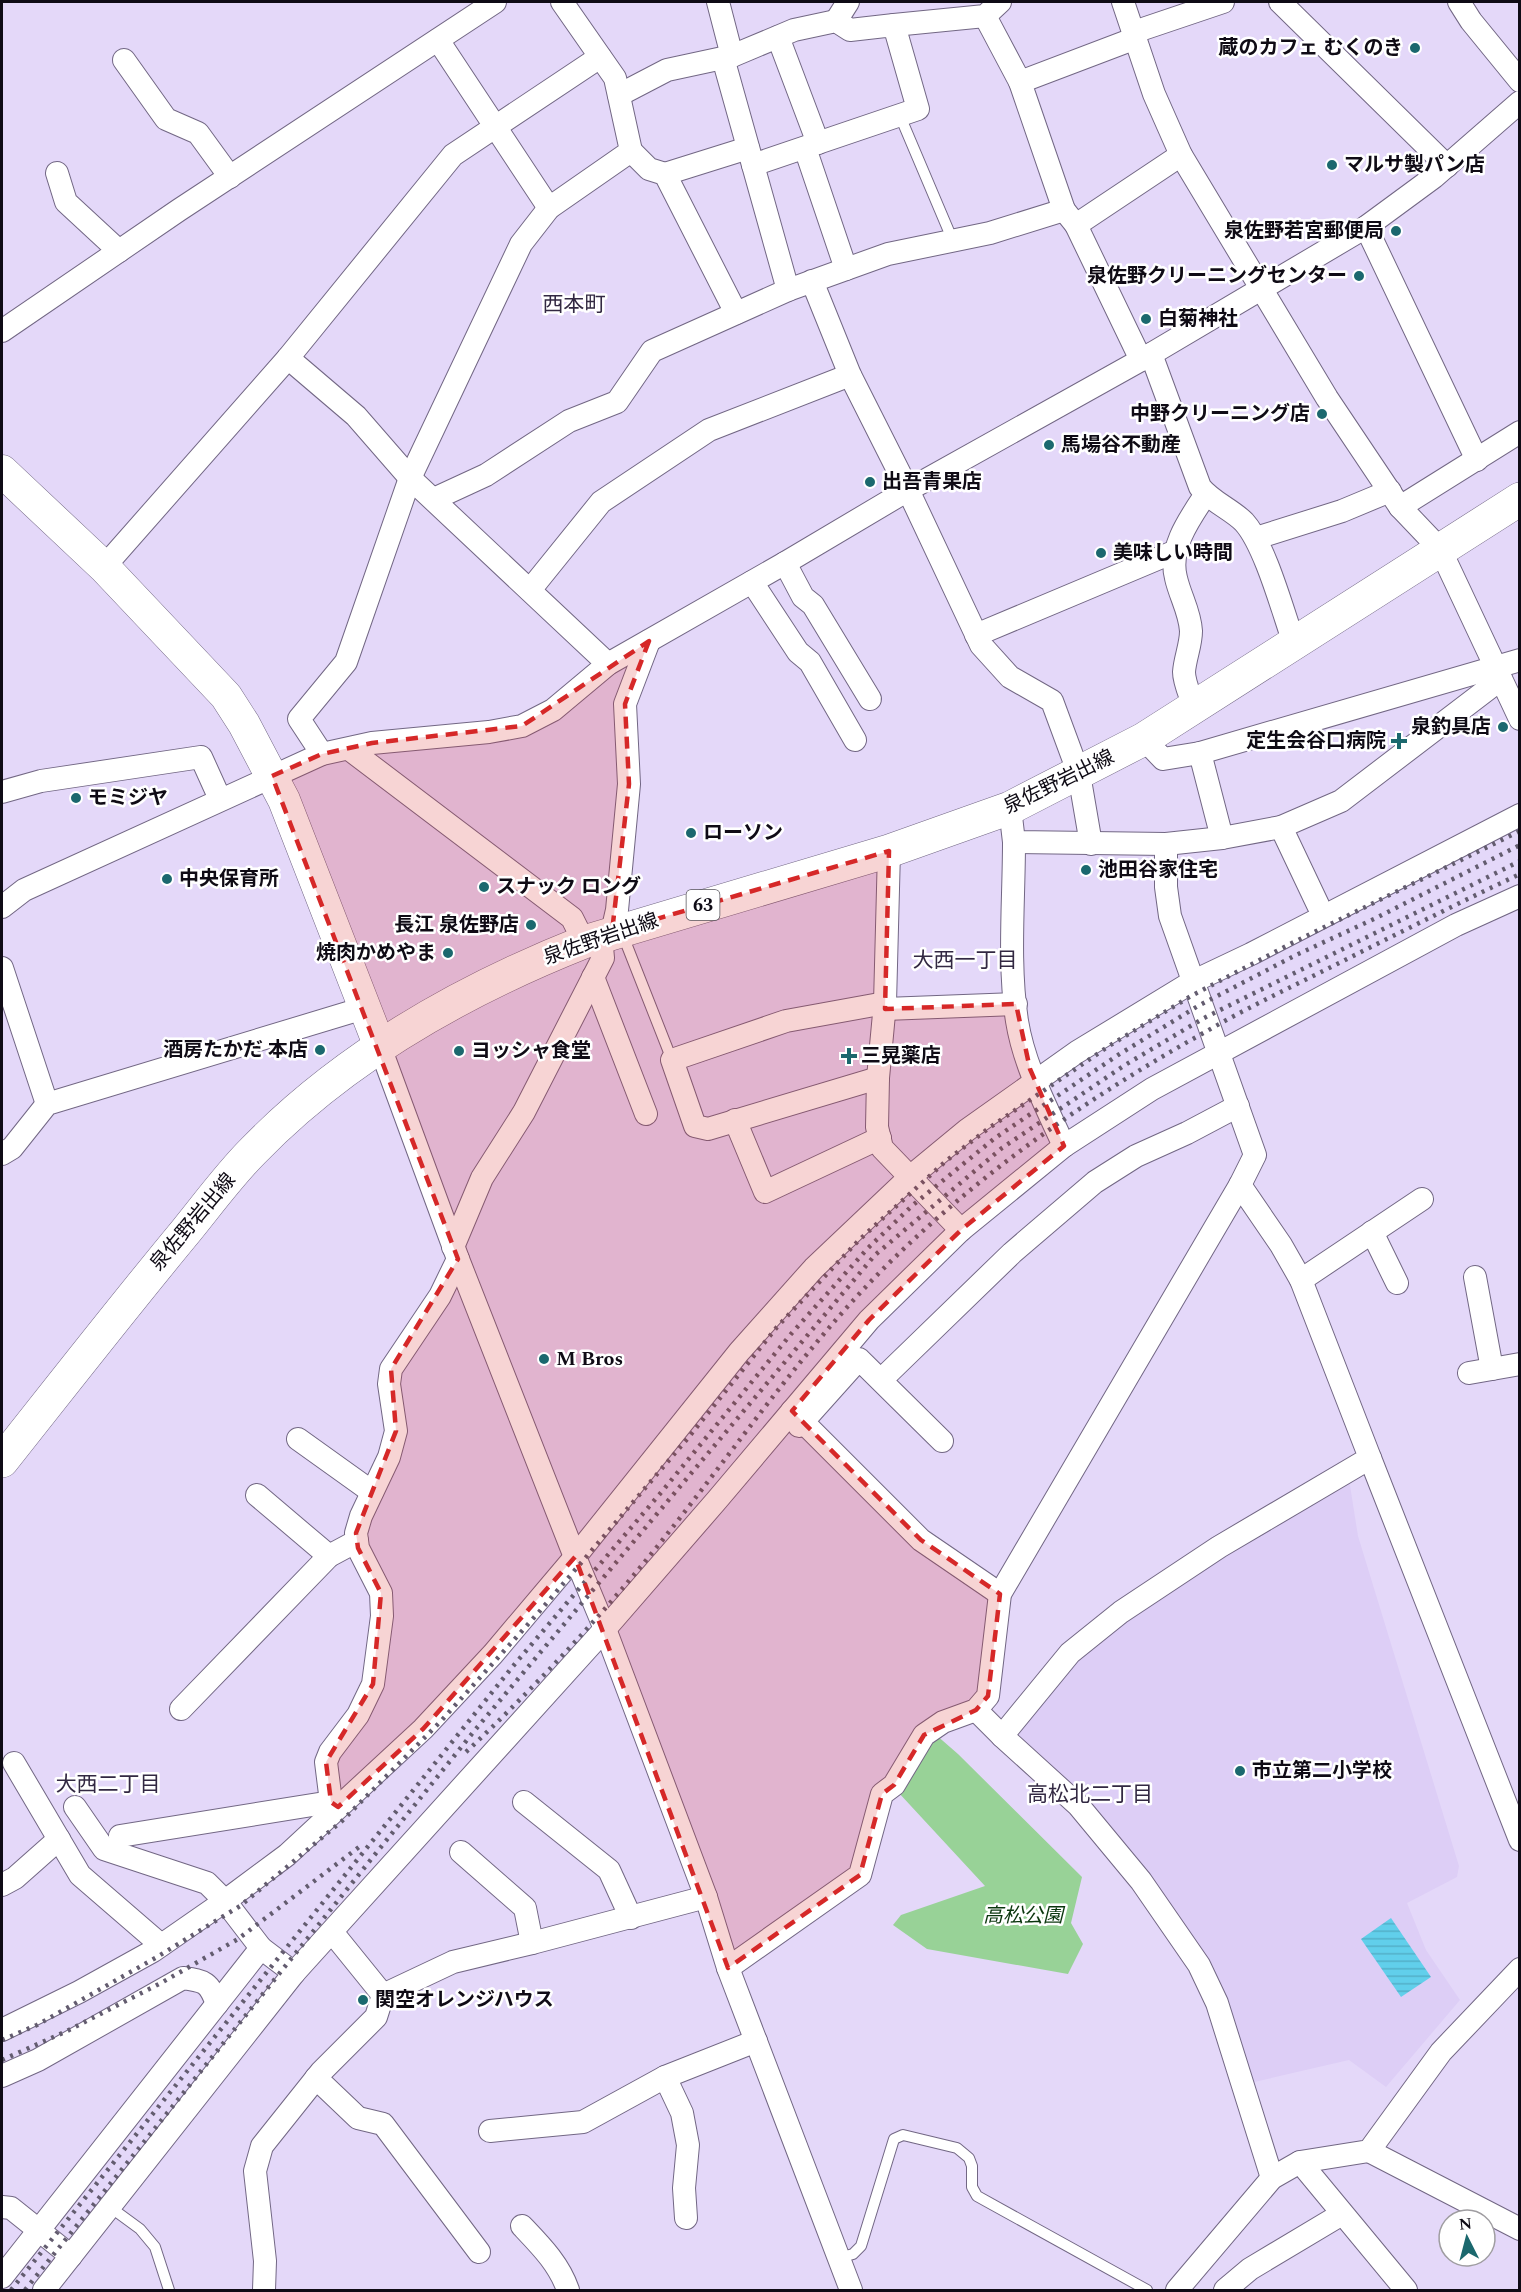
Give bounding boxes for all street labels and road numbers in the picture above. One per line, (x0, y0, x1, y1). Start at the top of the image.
street label: 泉佐野岩出線 (998, 742, 1120, 822)
road number: 63 (686, 890, 720, 920)
street label: 泉佐野岩出線 (539, 905, 663, 973)
street label: 泉佐野岩出線 (143, 1166, 243, 1278)

